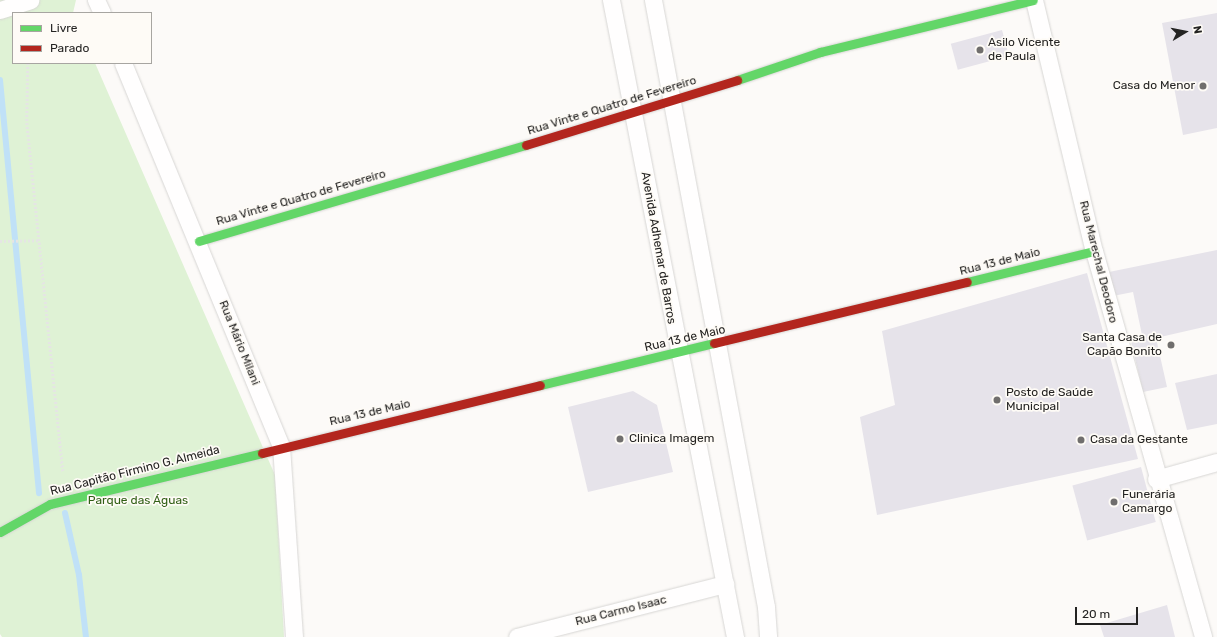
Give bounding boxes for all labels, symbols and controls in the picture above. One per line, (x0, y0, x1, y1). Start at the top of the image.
legend (12, 12, 152, 64)
north arrow (1165, 12, 1205, 52)
text: Livre (50, 21, 77, 35)
text: N (1190, 25, 1204, 35)
place label: Asilo Vicente de Paula (988, 36, 1060, 64)
text: Parado (50, 41, 89, 55)
marker: Asilo Vicente de Paula (975, 45, 985, 55)
street label: Rua Vinte e Quatro de Fevereiro (526, 73, 698, 139)
place label: Casa do Menor (1113, 79, 1195, 93)
marker: Casa do Menor (1198, 81, 1208, 91)
street label: Rua Vinte e Quatro de Fevereiro (214, 167, 388, 229)
street label: Avenida Adhemar de Barros (637, 170, 679, 326)
street label: Rua Marechal Deodoro (1076, 199, 1120, 325)
street label: Rua 13 de Maio (958, 245, 1042, 279)
street label: Rua Mário Milani (215, 298, 263, 388)
street label: Rua 13 de Maio (643, 323, 727, 355)
place label: Santa Casa de Capão Bonito (1082, 331, 1162, 359)
marker: Santa Casa de Capão Bonito (1165, 339, 1177, 351)
place label: Posto de Saúde Municipal (1006, 386, 1093, 414)
marker: Posto de Saúde Municipal (991, 394, 1003, 406)
street label: Rua 13 de Maio (328, 397, 412, 429)
place label: Clinica Imagem (629, 432, 714, 446)
marker: Clinica Imagem (614, 433, 626, 445)
place label: Casa da Gestante (1090, 433, 1188, 447)
marker: Casa da Gestante (1075, 434, 1087, 446)
street label: Rua Capitão Firmino G. Almeida (49, 443, 221, 499)
place label: Funerária Camargo (1122, 488, 1175, 516)
park label: Parque das Águas (88, 494, 188, 508)
marker: Funerária Camargo (1109, 497, 1119, 507)
street label: Rua Carmo Isaac (574, 593, 668, 629)
scale bar (1077, 599, 1140, 625)
text: 20 m (1082, 607, 1110, 621)

